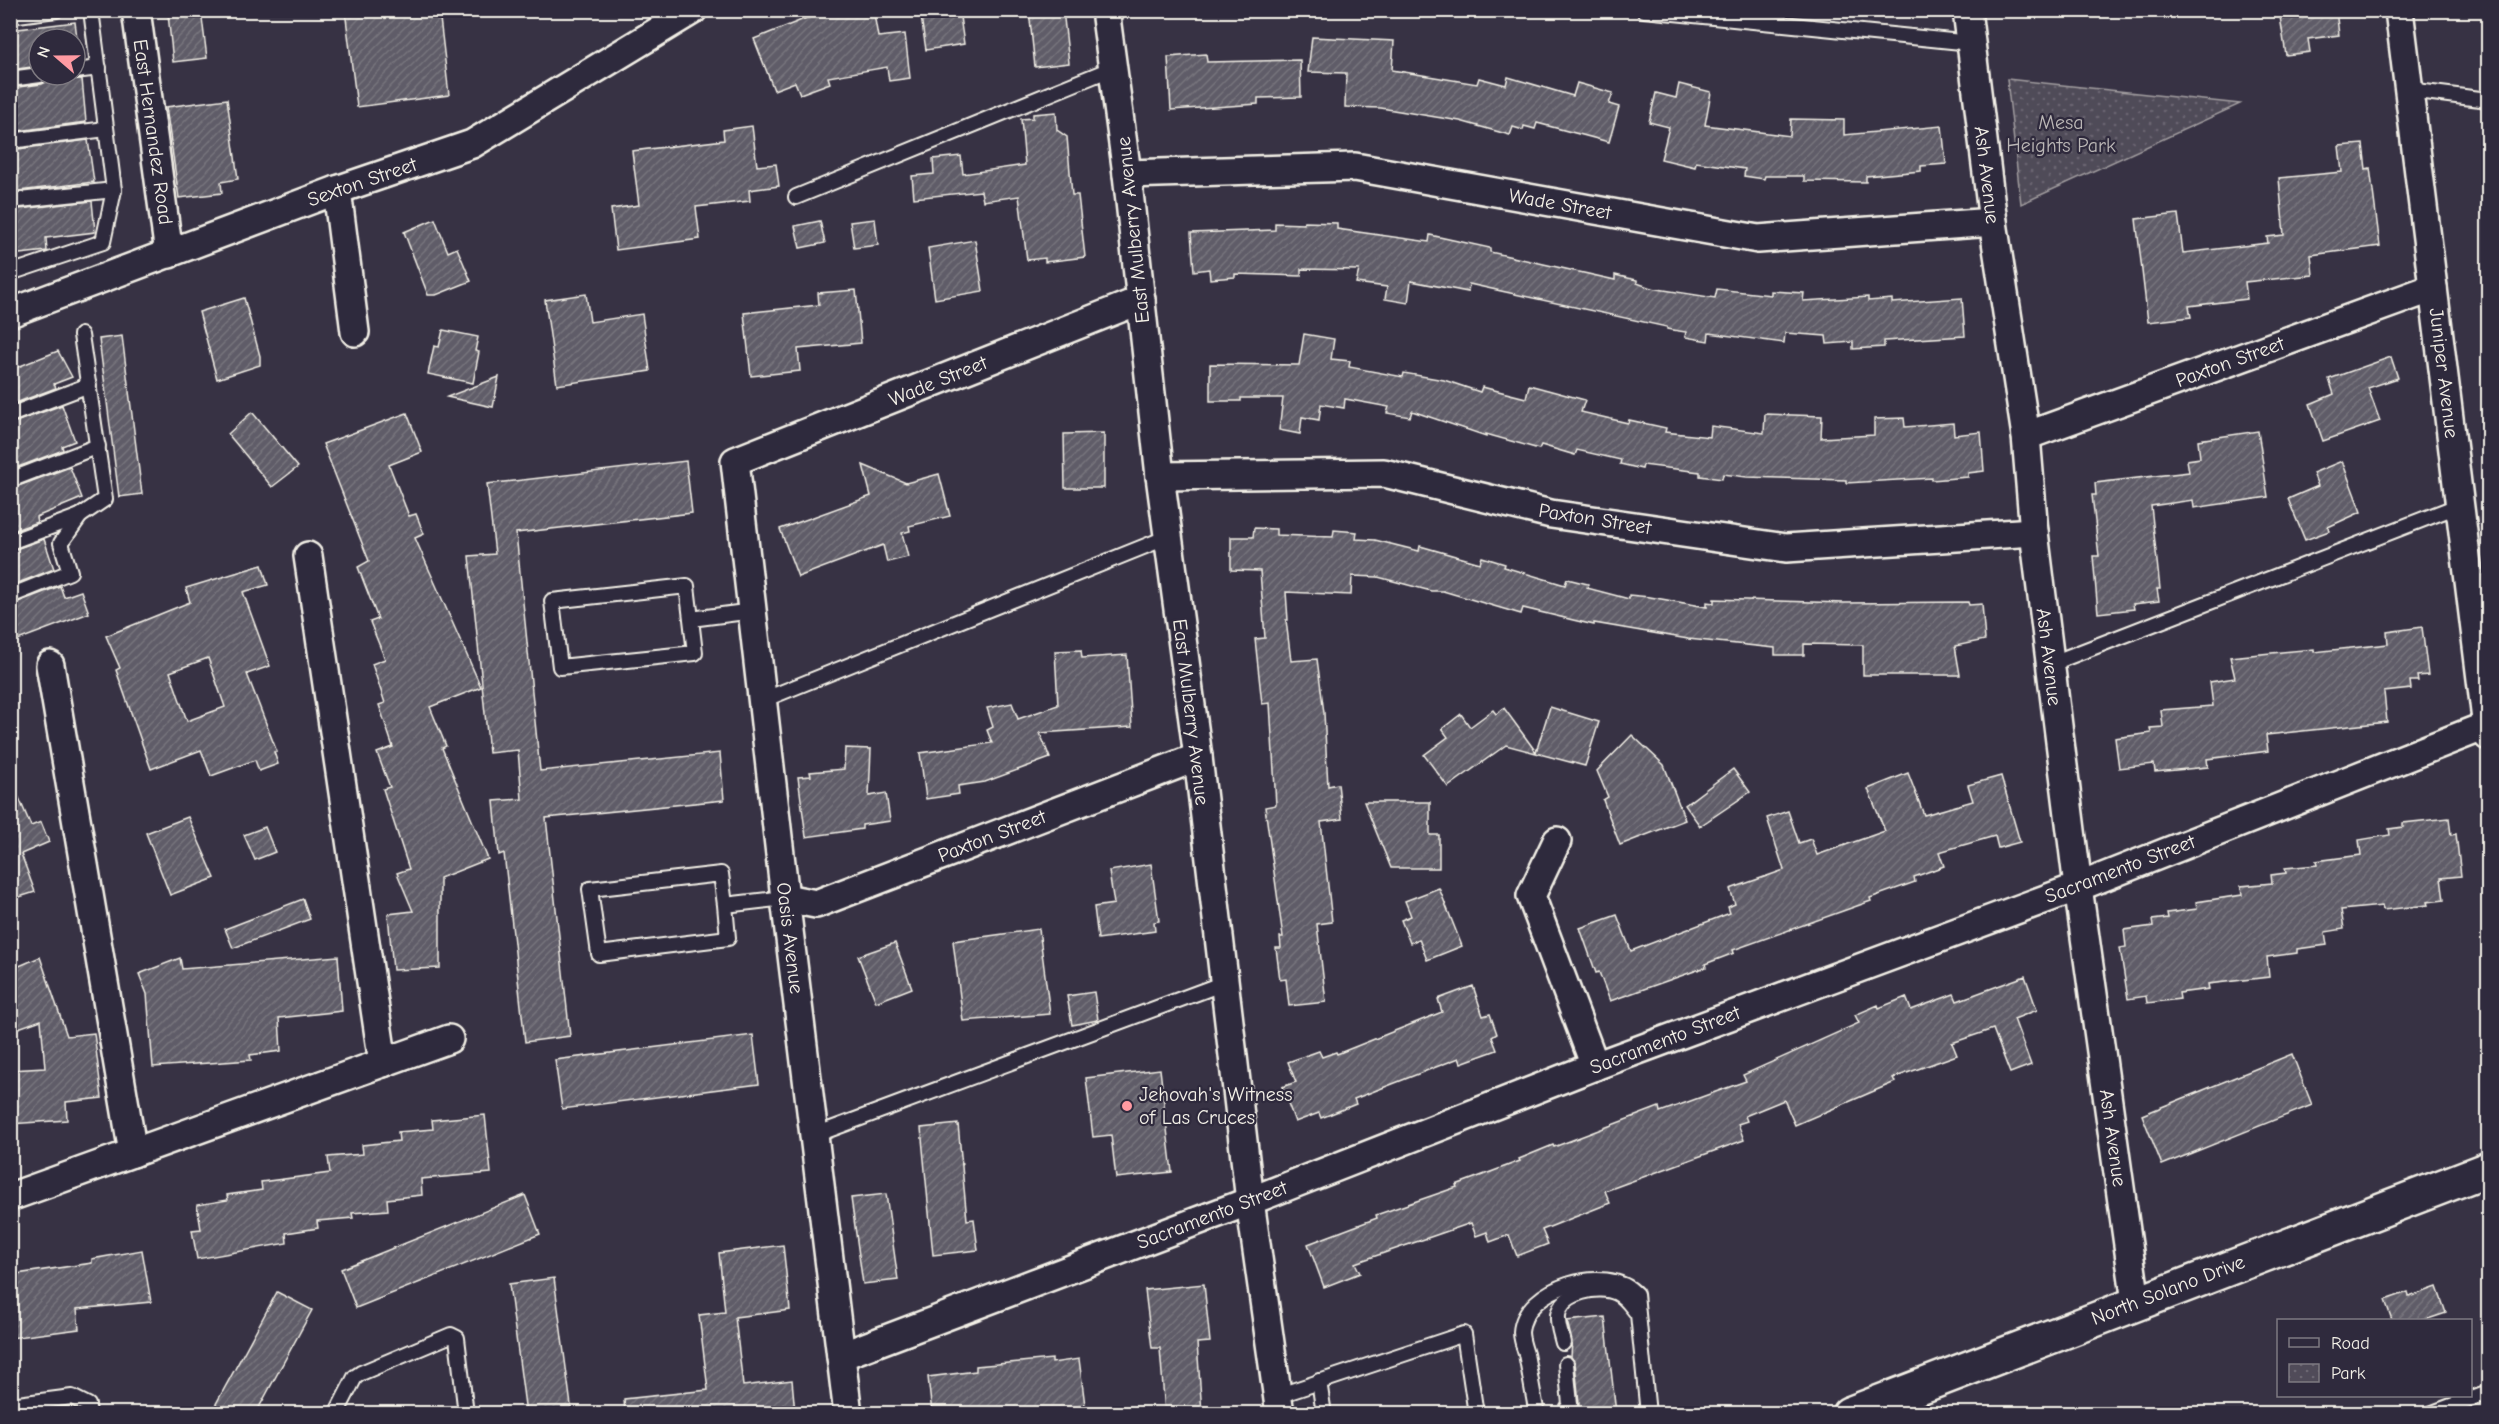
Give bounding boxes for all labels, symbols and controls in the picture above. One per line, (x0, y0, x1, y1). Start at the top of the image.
north arrow (27, 27, 87, 87)
street label: East Hernandez Road (129, 38, 177, 226)
text: N (34, 44, 54, 60)
park label: Mesa Heights Park (2006, 111, 2116, 157)
street label: Ash Avenue (1970, 125, 2004, 225)
street label: East Mulberry Avenue (1112, 136, 1154, 324)
street label: Sexton Street (304, 152, 421, 211)
street label: Wade Street (1507, 184, 1614, 225)
street label: Juniper Avenue (2425, 307, 2463, 439)
street label: Paxton Street (2173, 331, 2289, 392)
street label: Wade Street (886, 350, 992, 411)
street label: Paxton Street (1537, 499, 1654, 539)
street label: Ash Avenue (2032, 607, 2066, 707)
street label: East Mulberry Avenue (1168, 618, 1214, 806)
street label: Paxton Street (935, 804, 1050, 867)
street label: Sacramento Street (2042, 829, 2200, 908)
street label: Oasis Avenue (772, 881, 808, 995)
street label: Sacramento Street (1587, 1000, 1745, 1079)
place label: Jehovah's Witness of Las Cruces (1139, 1083, 1292, 1129)
street label: Ash Avenue (2095, 1088, 2131, 1188)
marker: Jehovah's Witness of Las Cruces (1120, 1099, 1134, 1113)
street label: Sacramento Street (1134, 1175, 1292, 1254)
street label: North Solano Drive (2088, 1250, 2248, 1330)
legend (2277, 1319, 2472, 1397)
text: Road (2331, 1333, 2370, 1354)
text: Park (2331, 1363, 2366, 1384)

